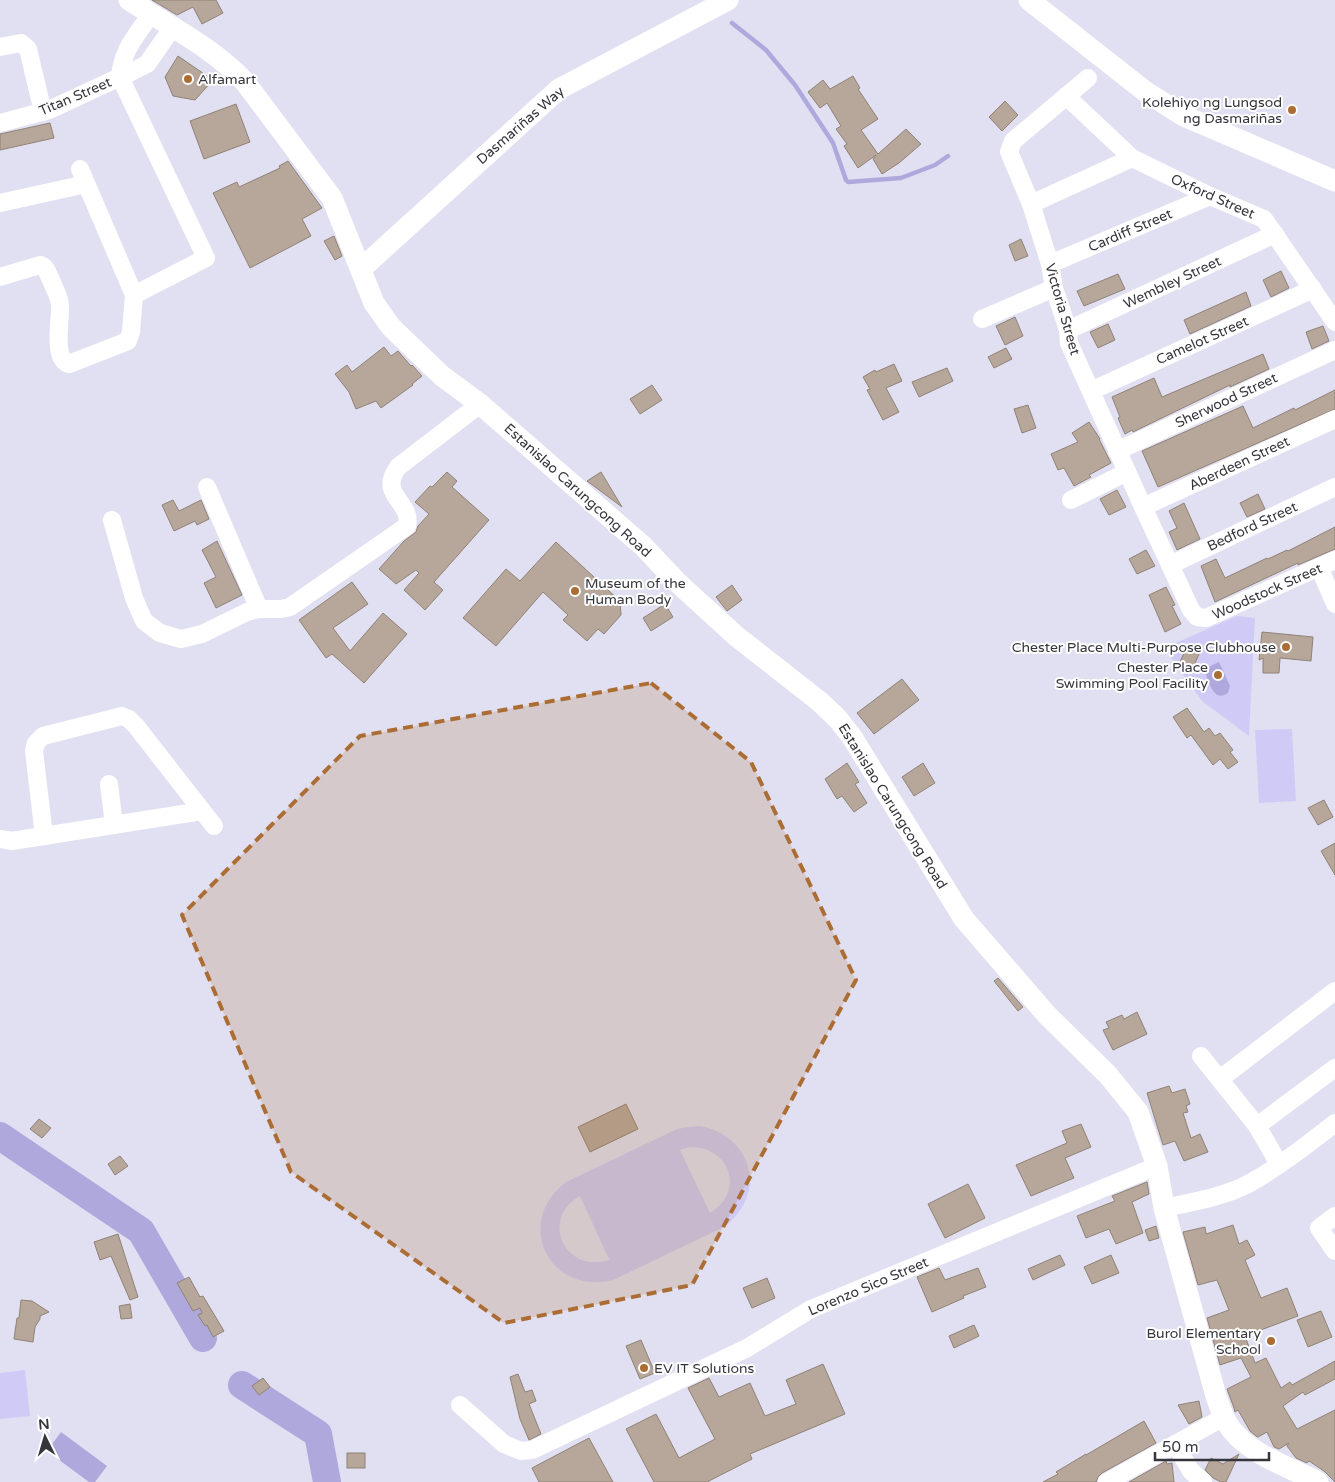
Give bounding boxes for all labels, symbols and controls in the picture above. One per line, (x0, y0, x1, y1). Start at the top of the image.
place label: Alfamart (198, 71, 257, 88)
street label: Titan Street (36, 73, 115, 119)
marker: Alfamart (182, 73, 194, 85)
street label: Dasmariñas Way (473, 83, 568, 168)
place label: Kolehiyo ng Lungsod ng Dasmariñas (1142, 94, 1282, 127)
marker: Kolehiyo ng Lungsod ng Dasmariñas (1286, 104, 1298, 116)
street label: Oxford Street (1168, 170, 1258, 223)
street label: Cardiff Street (1086, 205, 1175, 256)
street label: Wembley Street (1121, 252, 1224, 312)
street label: Victoria Street (1041, 261, 1084, 358)
street label: Camelot Street (1153, 312, 1252, 368)
street label: Sherwood Street (1172, 369, 1281, 432)
street label: Estanislao Carungcong Road (501, 420, 655, 561)
street label: Aberdeen Street (1186, 432, 1293, 494)
street label: Bedford Street (1204, 498, 1301, 555)
street label: Woodstock Street (1210, 559, 1325, 623)
place label: Museum of the Human Body (585, 575, 686, 608)
marker: Museum of the Human Body (569, 585, 581, 597)
place label: Chester Place Multi-Purpose Clubhouse (1012, 639, 1276, 656)
marker: Chester Place Multi-Purpose Clubhouse (1280, 641, 1292, 653)
place label: Chester Place Swimming Pool Facility (1056, 659, 1208, 692)
marker: Chester Place Swimming Pool Facility (1212, 669, 1224, 681)
street label: Estanislao Carungcong Road (835, 720, 951, 892)
street label: Lorenzo Sico Street (806, 1253, 931, 1319)
place label: Burol Elementary School (1147, 1325, 1261, 1358)
marker: Burol Elementary School (1265, 1335, 1277, 1347)
place label: EV IT Solutions (654, 1360, 754, 1377)
marker: EV IT Solutions (638, 1362, 650, 1374)
north arrow (20, 1412, 70, 1462)
text: N (38, 1416, 50, 1434)
scale bar (1155, 1430, 1269, 1462)
text: 50 m (1162, 1438, 1199, 1456)

